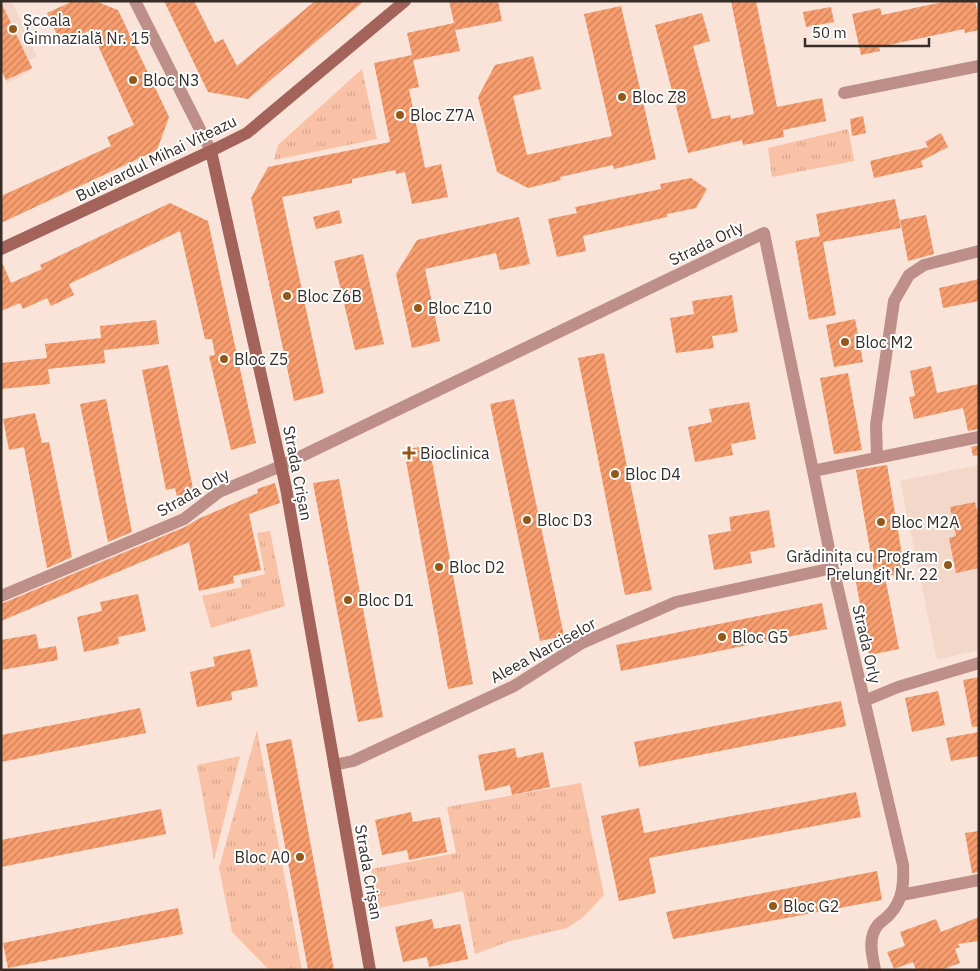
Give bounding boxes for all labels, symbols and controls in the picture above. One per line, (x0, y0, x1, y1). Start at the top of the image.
place label: Școala Gimnazială Nr. 15 (23, 10, 150, 48)
scale bar (805, 15, 929, 47)
marker: Școala Gimnazială Nr. 15 (7, 23, 19, 35)
text: 50 m (812, 23, 847, 42)
place label: Bloc N3 (143, 70, 200, 90)
marker: Bloc N3 (127, 74, 139, 86)
place label: Bloc Z8 (632, 87, 686, 107)
marker: Bloc Z8 (616, 91, 628, 103)
place label: Bloc Z7A (410, 105, 475, 125)
marker: Bloc Z7A (394, 109, 406, 121)
street label: Bulevardul Mihai Viteazu (72, 110, 240, 206)
street label: Strada Orly (666, 216, 746, 270)
place label: Bloc Z6B (297, 286, 362, 306)
marker: Bloc Z6B (281, 290, 293, 302)
place label: Bloc Z10 (428, 298, 492, 318)
marker: Bloc Z10 (412, 302, 424, 314)
place label: Bloc M2 (855, 332, 913, 352)
marker: Bloc M2 (839, 336, 851, 348)
place label: Bloc Z5 (234, 349, 288, 369)
marker: Bloc Z5 (218, 353, 230, 365)
street label: Strada Crișan (279, 424, 317, 522)
place label: Bioclinica (420, 443, 490, 463)
marker: Bioclinica (402, 446, 416, 460)
street label: Strada Orly (153, 463, 233, 521)
place label: Bloc D4 (625, 464, 681, 484)
marker: Bloc D4 (609, 468, 621, 480)
place label: Bloc D3 (537, 510, 593, 530)
place label: Bloc M2A (891, 512, 959, 532)
marker: Bloc D3 (521, 514, 533, 526)
marker: Bloc M2A (875, 516, 887, 528)
place label: Grădinița cu Program Prelungit Nr. 22 (786, 546, 938, 584)
place label: Bloc D2 (449, 557, 505, 577)
marker: Grădinița cu Program Prelungit Nr. 22 (942, 559, 954, 571)
marker: Bloc D2 (433, 561, 445, 573)
place label: Bloc D1 (358, 590, 414, 610)
marker: Bloc D1 (342, 594, 354, 606)
street label: Strada Orly (848, 603, 886, 685)
street label: Aleea Narciselor (487, 613, 600, 687)
place label: Bloc G5 (732, 627, 788, 647)
marker: Bloc G5 (716, 631, 728, 643)
street label: Strada Crișan (351, 823, 387, 921)
place label: Bloc A0 (235, 847, 290, 867)
marker: Bloc A0 (294, 851, 306, 863)
place label: Bloc G2 (783, 896, 839, 916)
marker: Bloc G2 (767, 900, 779, 912)

